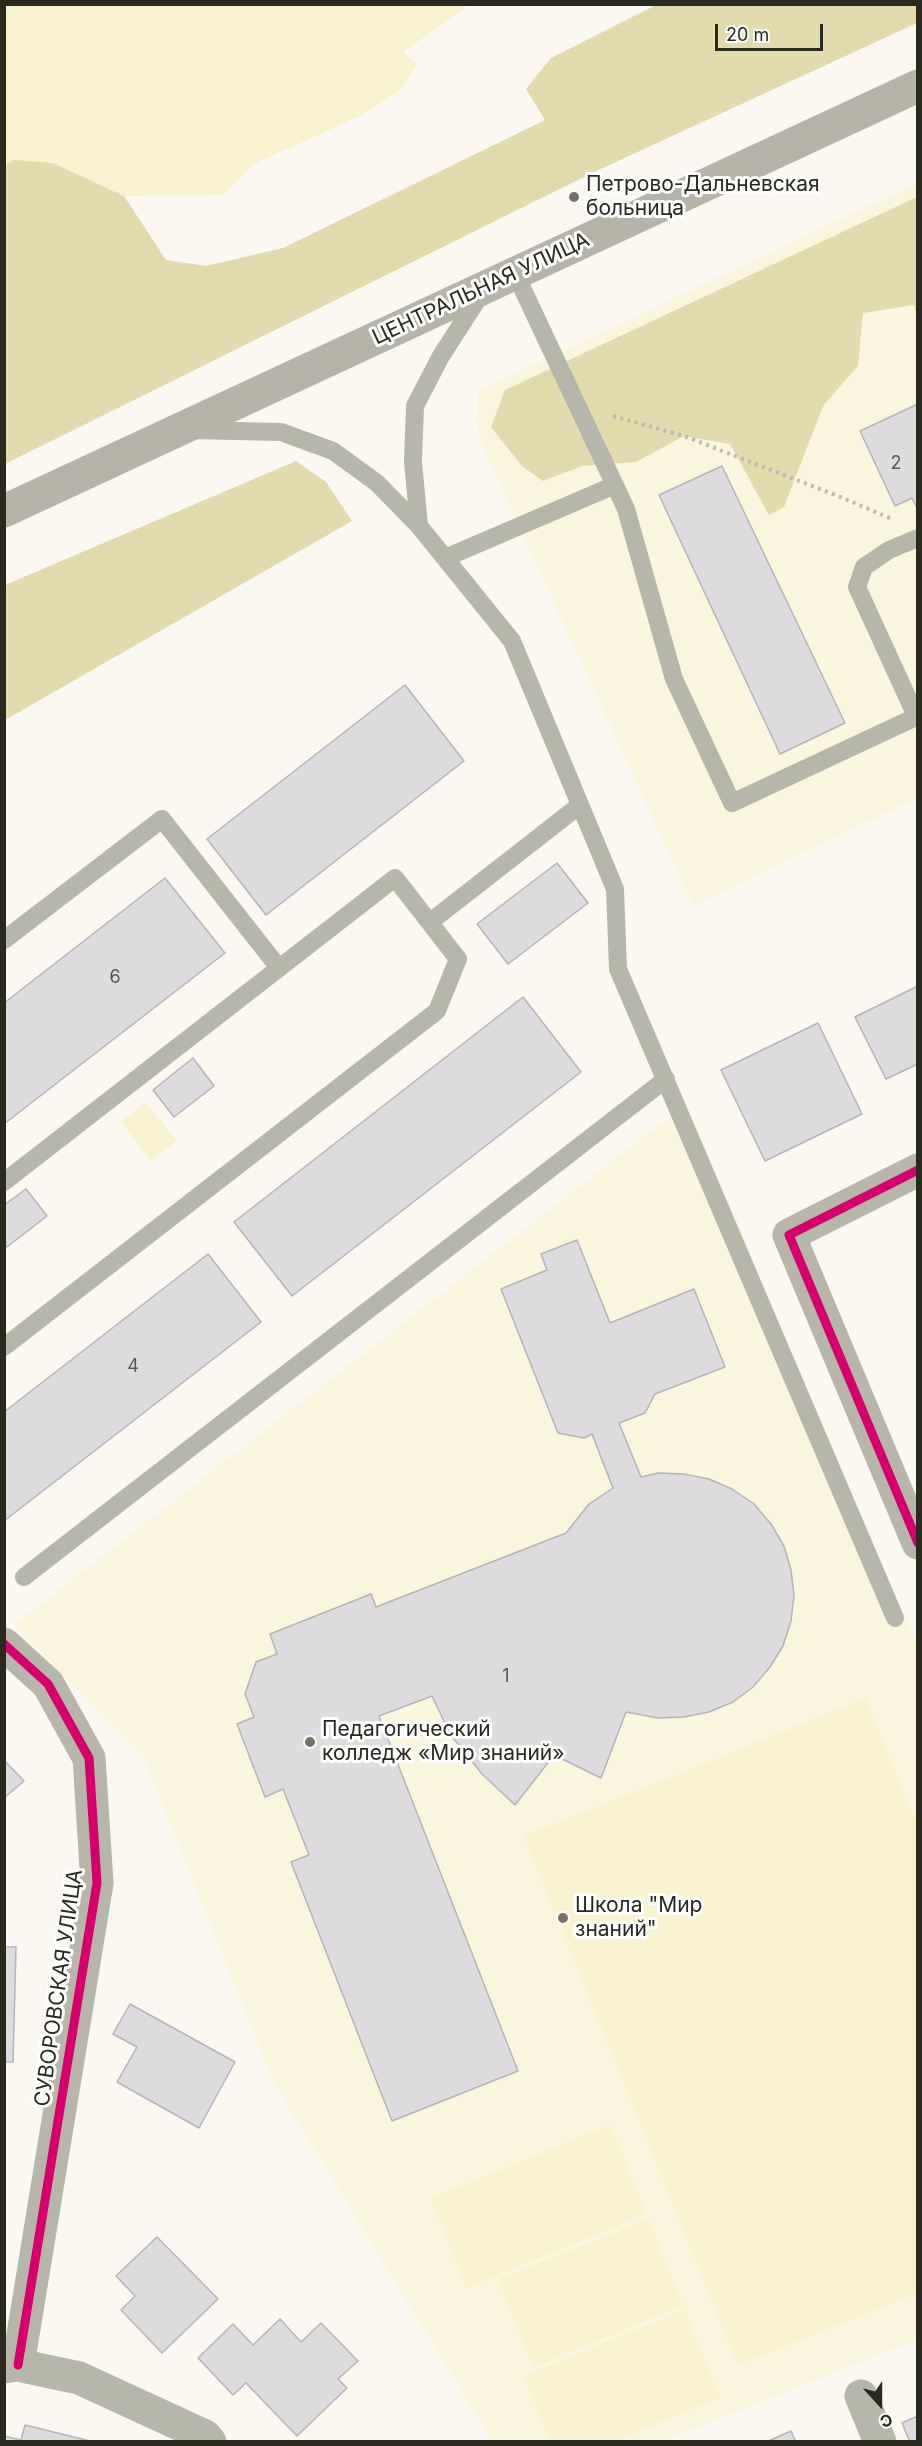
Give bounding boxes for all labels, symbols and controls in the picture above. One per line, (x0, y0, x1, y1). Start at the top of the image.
scale bar (718, 12, 826, 50)
text: 20 m (726, 24, 769, 45)
place label: Петрово-Дальневская больница (586, 172, 820, 222)
marker: Петрово-Дальневская больница (567, 190, 581, 204)
street label: ЦЕНТРАЛЬНАЯ УЛИЦА (369, 228, 593, 350)
house number: 2 (891, 453, 901, 475)
house number: 6 (109, 967, 121, 989)
house number: 4 (127, 1356, 139, 1378)
house number: 1 (502, 1666, 510, 1688)
place label: Педагогический колледж «Мир знаний» (322, 1717, 564, 1767)
marker: Педагогический колледж «Мир знаний» (303, 1735, 317, 1749)
street label: СУВОРОВСКАЯ УЛИЦА (30, 1868, 88, 2108)
place label: Школа "Мир знаний" (575, 1893, 702, 1943)
marker: Школа "Мир знаний" (556, 1911, 570, 1925)
north arrow (850, 2374, 910, 2434)
text: С (877, 2409, 896, 2432)

